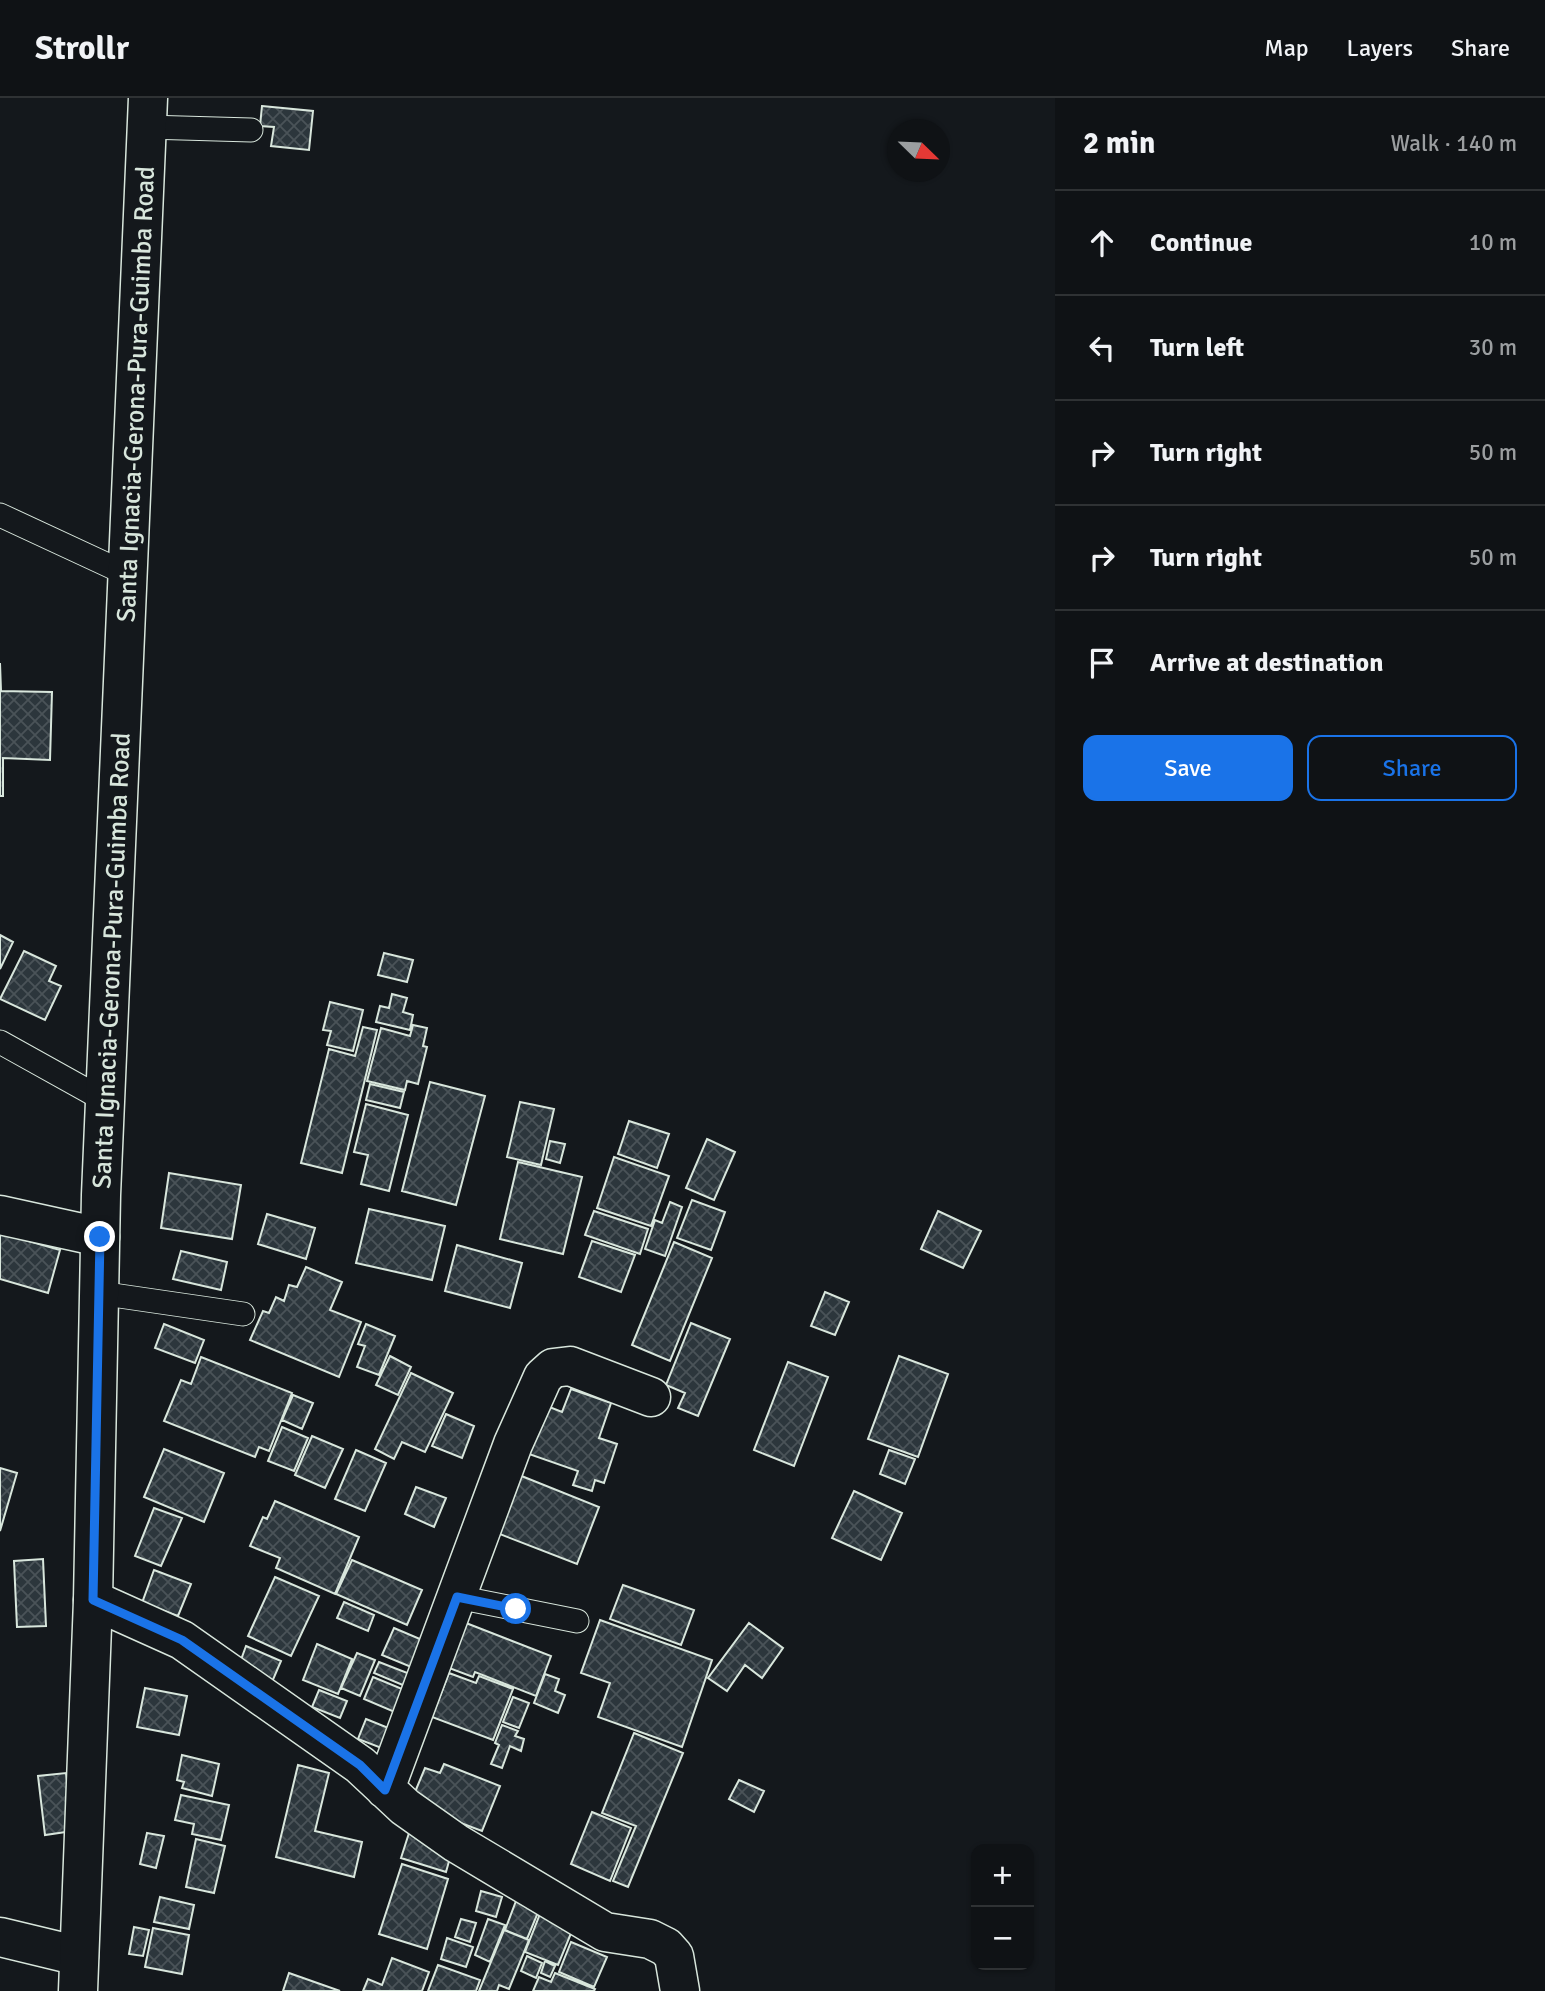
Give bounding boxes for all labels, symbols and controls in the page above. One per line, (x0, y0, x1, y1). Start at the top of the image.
text: Strollr (35, 28, 129, 69)
text: Map (1264, 33, 1309, 63)
text: Layers (1347, 33, 1413, 63)
text: Share (1451, 33, 1510, 63)
north arrow (887, 119, 950, 182)
text: 2 min (1083, 125, 1155, 162)
text: Walk · 140 m (1391, 129, 1517, 158)
street label: Santa Ignacia-Gerona-Pura-Guimba Road (111, 165, 162, 623)
icon: ahead (1083, 224, 1121, 262)
text: Continue (1150, 227, 1252, 259)
text: 10 m (1469, 228, 1517, 257)
icon: left (1083, 329, 1121, 367)
text: Turn left (1150, 332, 1244, 364)
text: 30 m (1469, 333, 1517, 362)
icon: right (1083, 434, 1121, 472)
text: Turn right (1150, 437, 1262, 469)
text: 50 m (1469, 438, 1517, 467)
icon: right (1083, 539, 1121, 577)
text: Turn right (1150, 542, 1262, 574)
text: 50 m (1469, 543, 1517, 572)
icon: arrive (1083, 644, 1121, 682)
text: Arrive at destination (1150, 647, 1383, 679)
street label: Santa Ignacia-Gerona-Pura-Guimba Road (86, 732, 138, 1189)
button: Save (1083, 735, 1293, 801)
button: Share (1307, 735, 1517, 801)
route end (84, 1221, 115, 1252)
route start (500, 1593, 531, 1624)
map controls (971, 1844, 1034, 1970)
button: + (971, 1844, 1034, 1907)
button: − (971, 1907, 1034, 1970)

